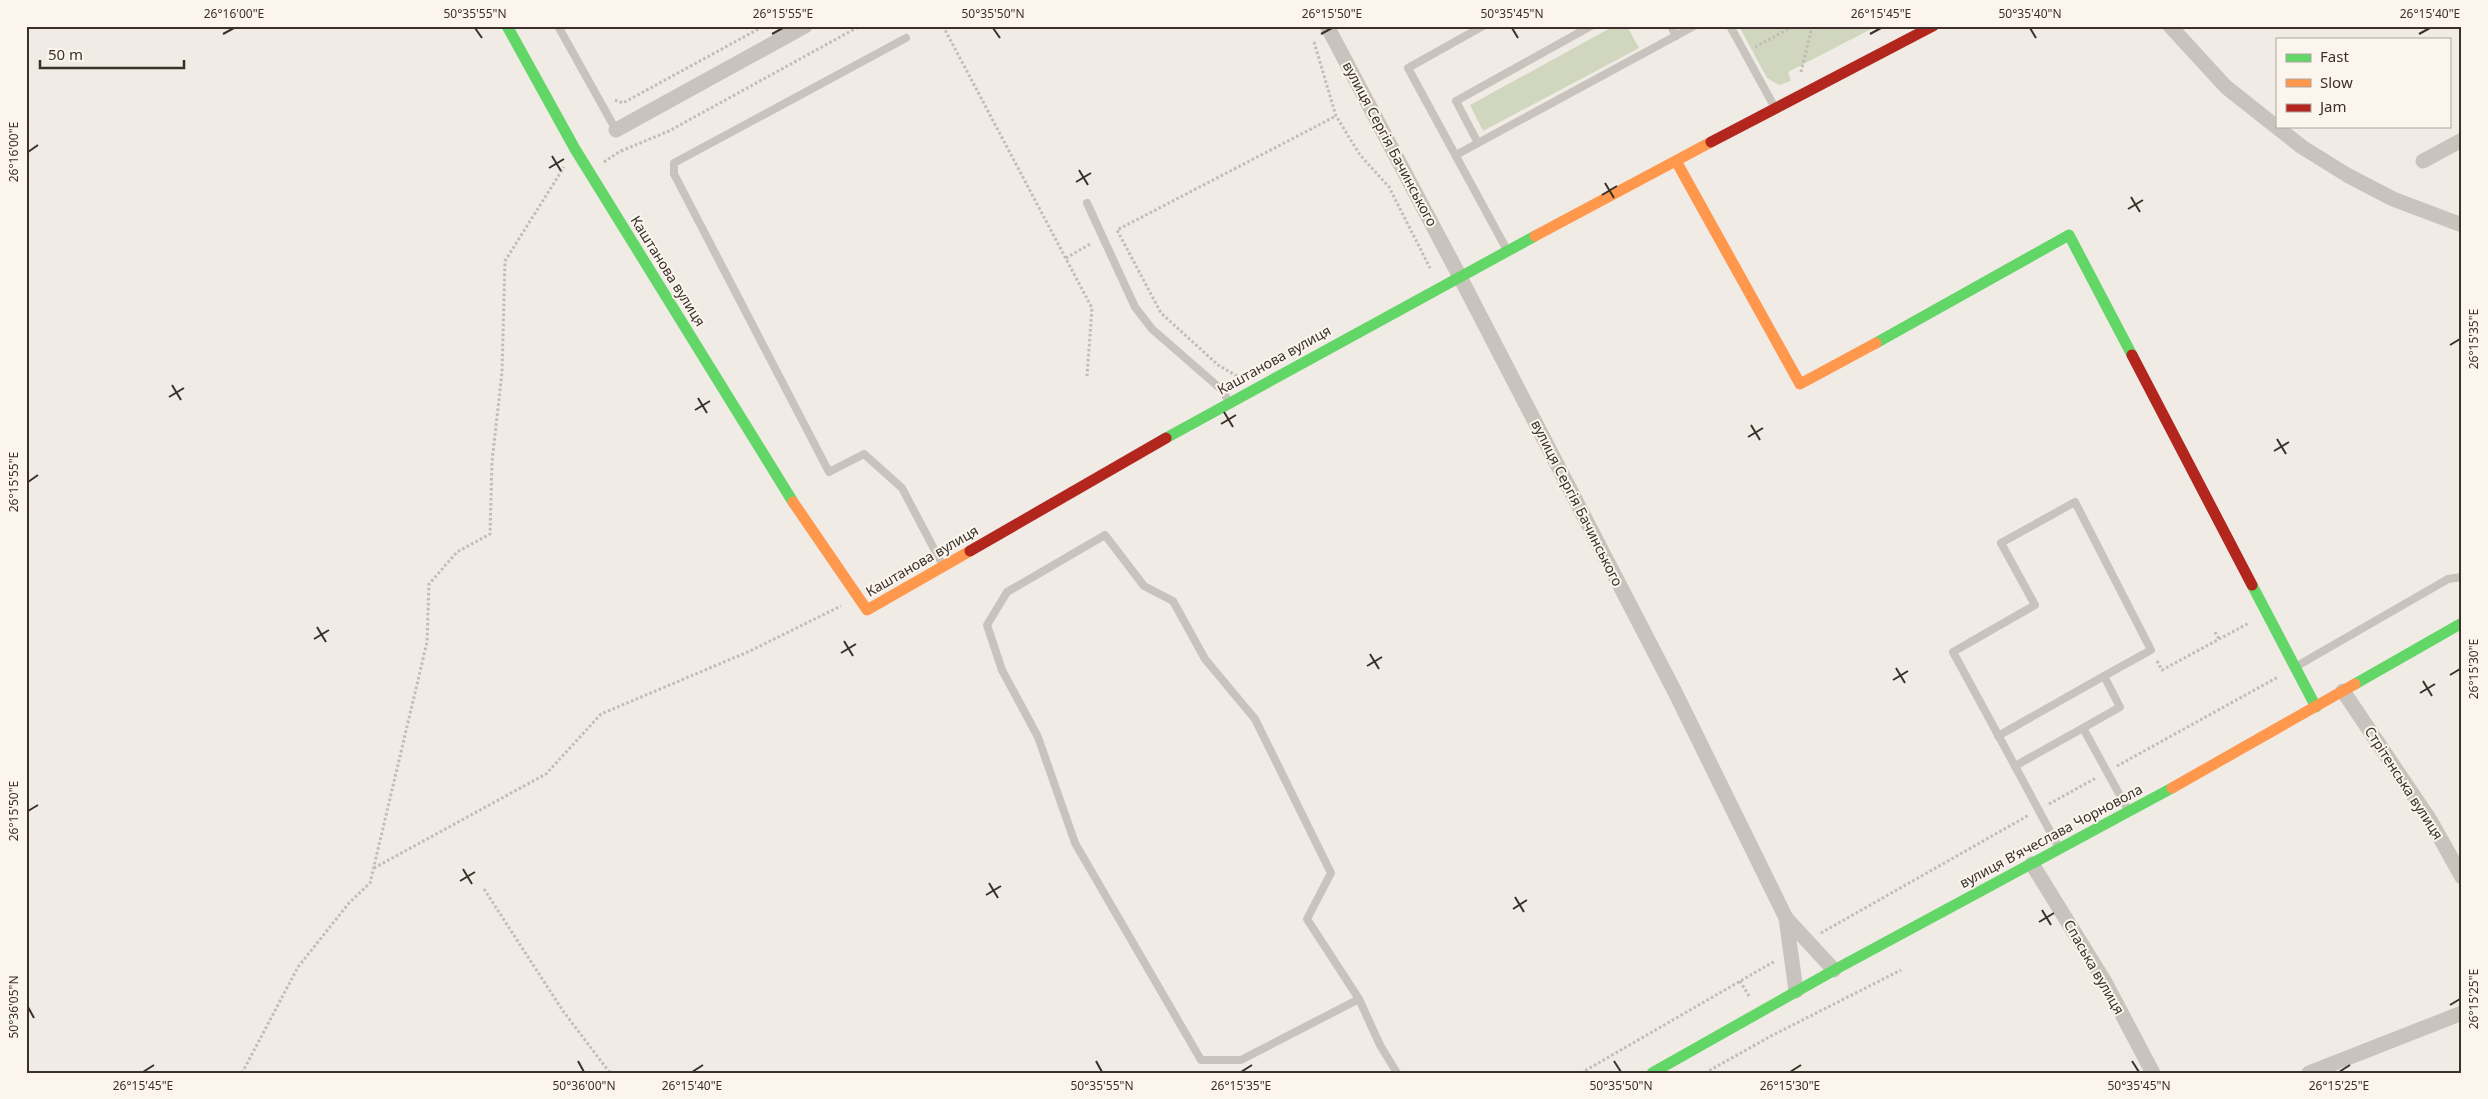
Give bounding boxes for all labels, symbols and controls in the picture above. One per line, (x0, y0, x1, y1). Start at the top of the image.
text: 26°16'00"E (204, 5, 264, 22)
text: 50°35'55"N (443, 5, 507, 22)
text: 26°15'55"E (753, 5, 813, 22)
text: 50°35'50"N (961, 5, 1025, 22)
text: 26°15'50"E (1302, 5, 1362, 22)
text: 50°35'45"N (1480, 5, 1544, 22)
text: 26°15'45"E (1851, 5, 1911, 22)
text: 50°35'40"N (1998, 5, 2062, 22)
text: 26°15'40"E (2400, 5, 2460, 22)
scale bar (40, 38, 184, 70)
legend (2276, 38, 2450, 128)
text: 50 m (48, 44, 83, 64)
text: Fast (2320, 46, 2349, 66)
street label: вулиця Сергія Бачинського (1339, 58, 1442, 230)
text: Slow (2320, 72, 2353, 92)
text: Jam (2318, 96, 2347, 116)
text: 26°16'00"E (5, 122, 22, 182)
street label: Каштанова вулиця (627, 212, 710, 330)
text: 26°15'35"E (2465, 309, 2482, 369)
street label: Каштанова вулиця (1214, 320, 1334, 399)
street label: вулиця Сергія Бачинського (1527, 416, 1628, 589)
text: 26°15'55"E (5, 452, 22, 512)
street label: Каштанова вулиця (862, 521, 982, 601)
text: 26°15'30"E (2465, 639, 2482, 699)
street label: Стрітенська вулиця (2361, 723, 2448, 843)
street label: вулиця Вʼячеслава Чорновола (1956, 779, 2146, 892)
text: 26°15'50"E (5, 781, 22, 841)
street label: Спаська вулиця (2060, 916, 2129, 1017)
text: 26°15'25"E (2465, 969, 2482, 1029)
text: 50°36'05"N (5, 975, 22, 1039)
text: 26°15'45"E (113, 1077, 173, 1094)
text: 50°36'00"N (552, 1077, 616, 1094)
text: 26°15'40"E (662, 1077, 722, 1094)
text: 50°35'55"N (1070, 1077, 1134, 1094)
text: 26°15'35"E (1211, 1077, 1271, 1094)
text: 50°35'50"N (1589, 1077, 1653, 1094)
text: 26°15'30"E (1760, 1077, 1820, 1094)
text: 50°35'45"N (2107, 1077, 2171, 1094)
text: 26°15'25"E (2309, 1077, 2369, 1094)

